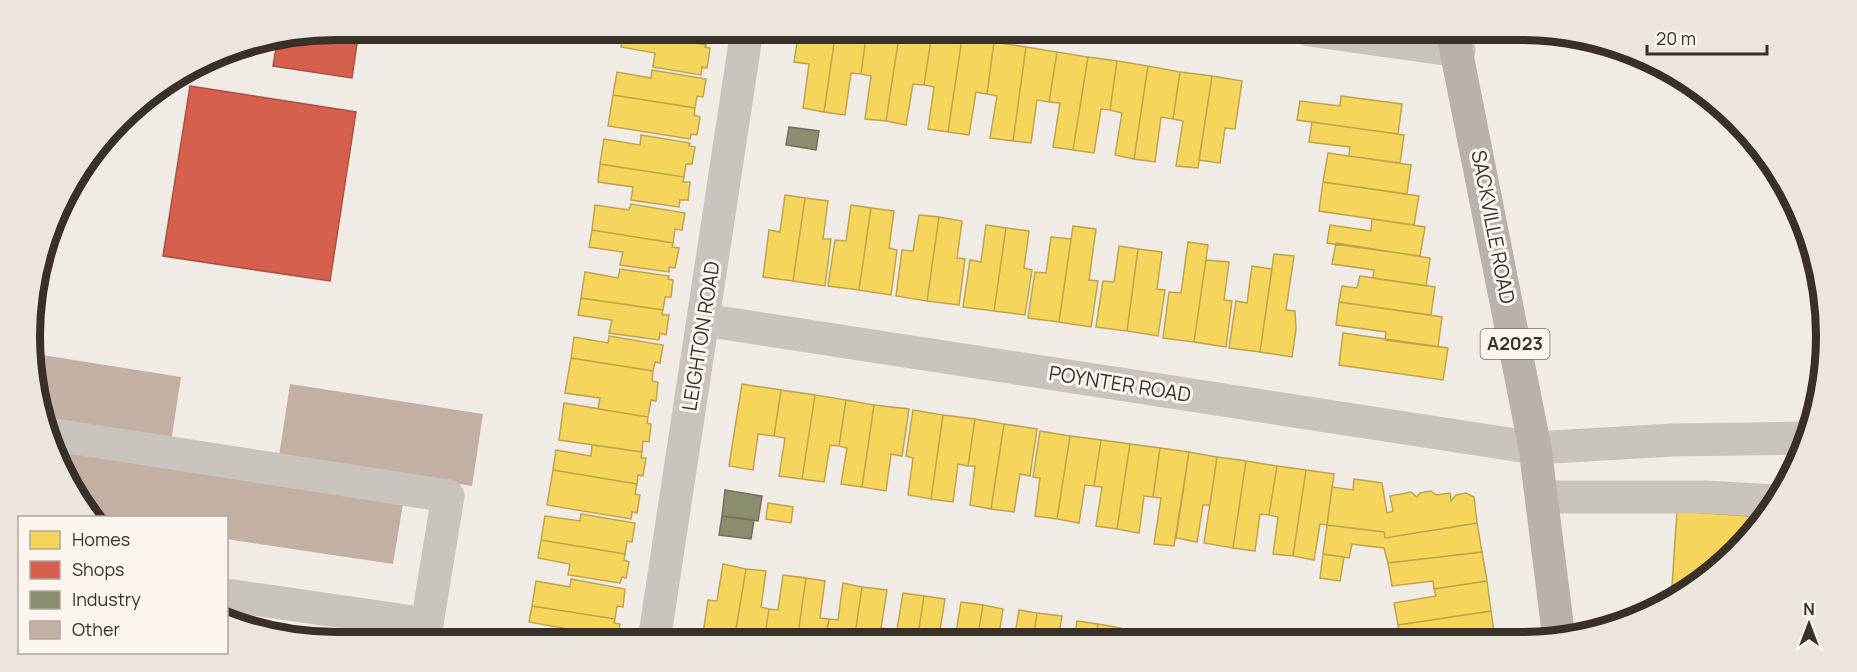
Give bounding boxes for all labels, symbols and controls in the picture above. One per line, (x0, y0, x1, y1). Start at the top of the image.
scale bar (1647, 18, 1767, 56)
text: 20 m (1656, 26, 1696, 50)
street label: SACKVILLE ROAD (1465, 148, 1522, 306)
street label: LEIGHTON ROAD (675, 259, 726, 413)
road number: A2023 (1480, 329, 1550, 359)
street label: POYNTER ROAD (1047, 359, 1193, 408)
legend (18, 516, 228, 654)
text: Homes (72, 527, 130, 551)
text: Shops (72, 557, 124, 581)
text: Industry (72, 587, 141, 611)
north arrow (1779, 594, 1839, 654)
text: N (1803, 598, 1815, 620)
text: Other (72, 617, 120, 641)

